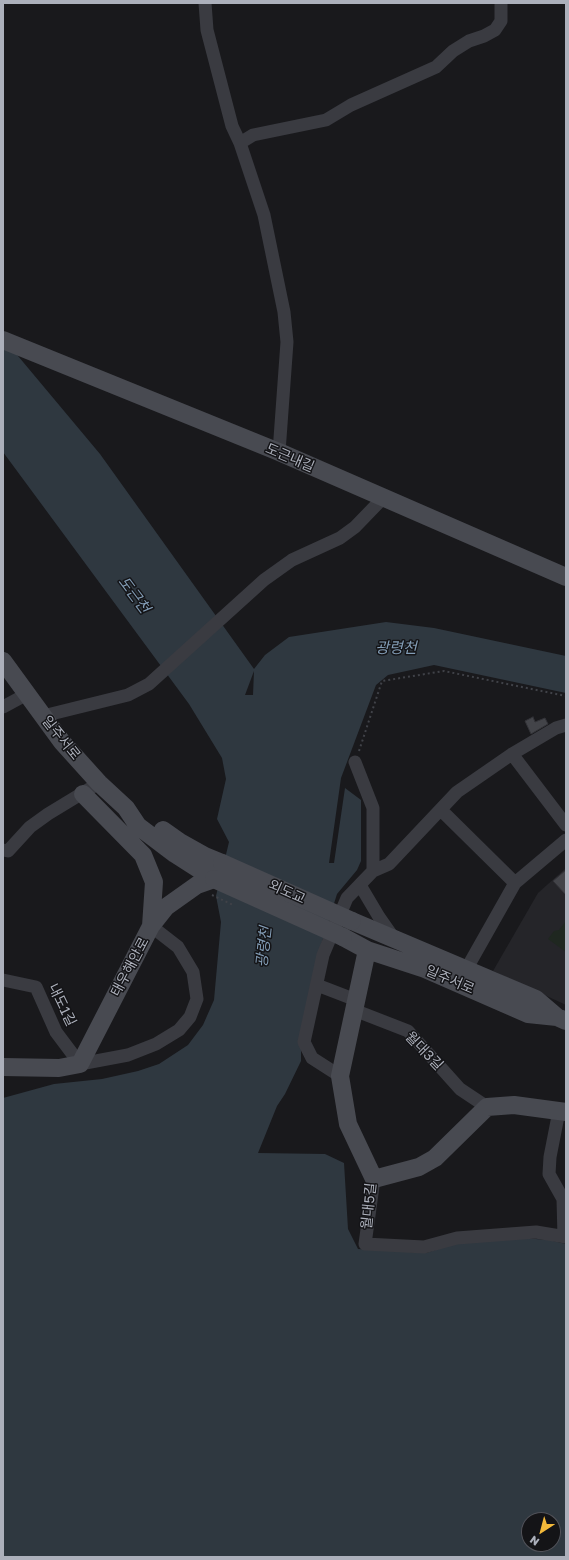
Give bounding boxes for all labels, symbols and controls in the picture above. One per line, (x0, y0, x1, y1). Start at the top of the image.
street label: 도근내길 (263, 440, 317, 476)
water label: 도근천 (114, 573, 154, 617)
water label: 광령천 (375, 639, 417, 657)
street label: 일주서로 (38, 713, 84, 763)
street label: 외도교 (266, 876, 308, 908)
water label: 광령천 (253, 925, 275, 969)
street label: 태우해안로 (107, 935, 153, 999)
street label: 일주서로 (423, 962, 477, 998)
street label: 내도1길 (44, 981, 80, 1029)
street label: 월대3길 (402, 1028, 446, 1074)
street label: 월대5길 (358, 1182, 380, 1230)
north arrow (521, 1512, 561, 1552)
text: N (527, 1534, 541, 1549)

